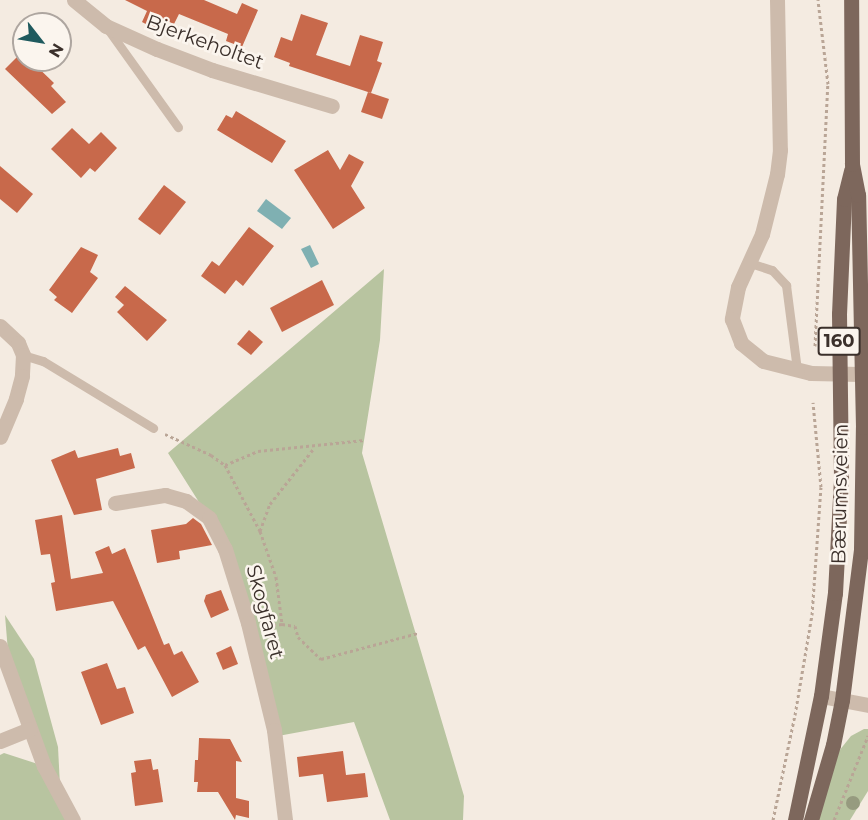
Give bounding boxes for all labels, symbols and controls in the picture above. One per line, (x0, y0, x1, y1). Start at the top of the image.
street label: Bjerkeholtet (143, 10, 267, 74)
north arrow (12, 12, 72, 72)
text: N (45, 40, 68, 61)
road number: 160 (816, 326, 862, 356)
street label: Bærumsveien (827, 423, 853, 565)
street label: Skogfaret (241, 562, 289, 662)

